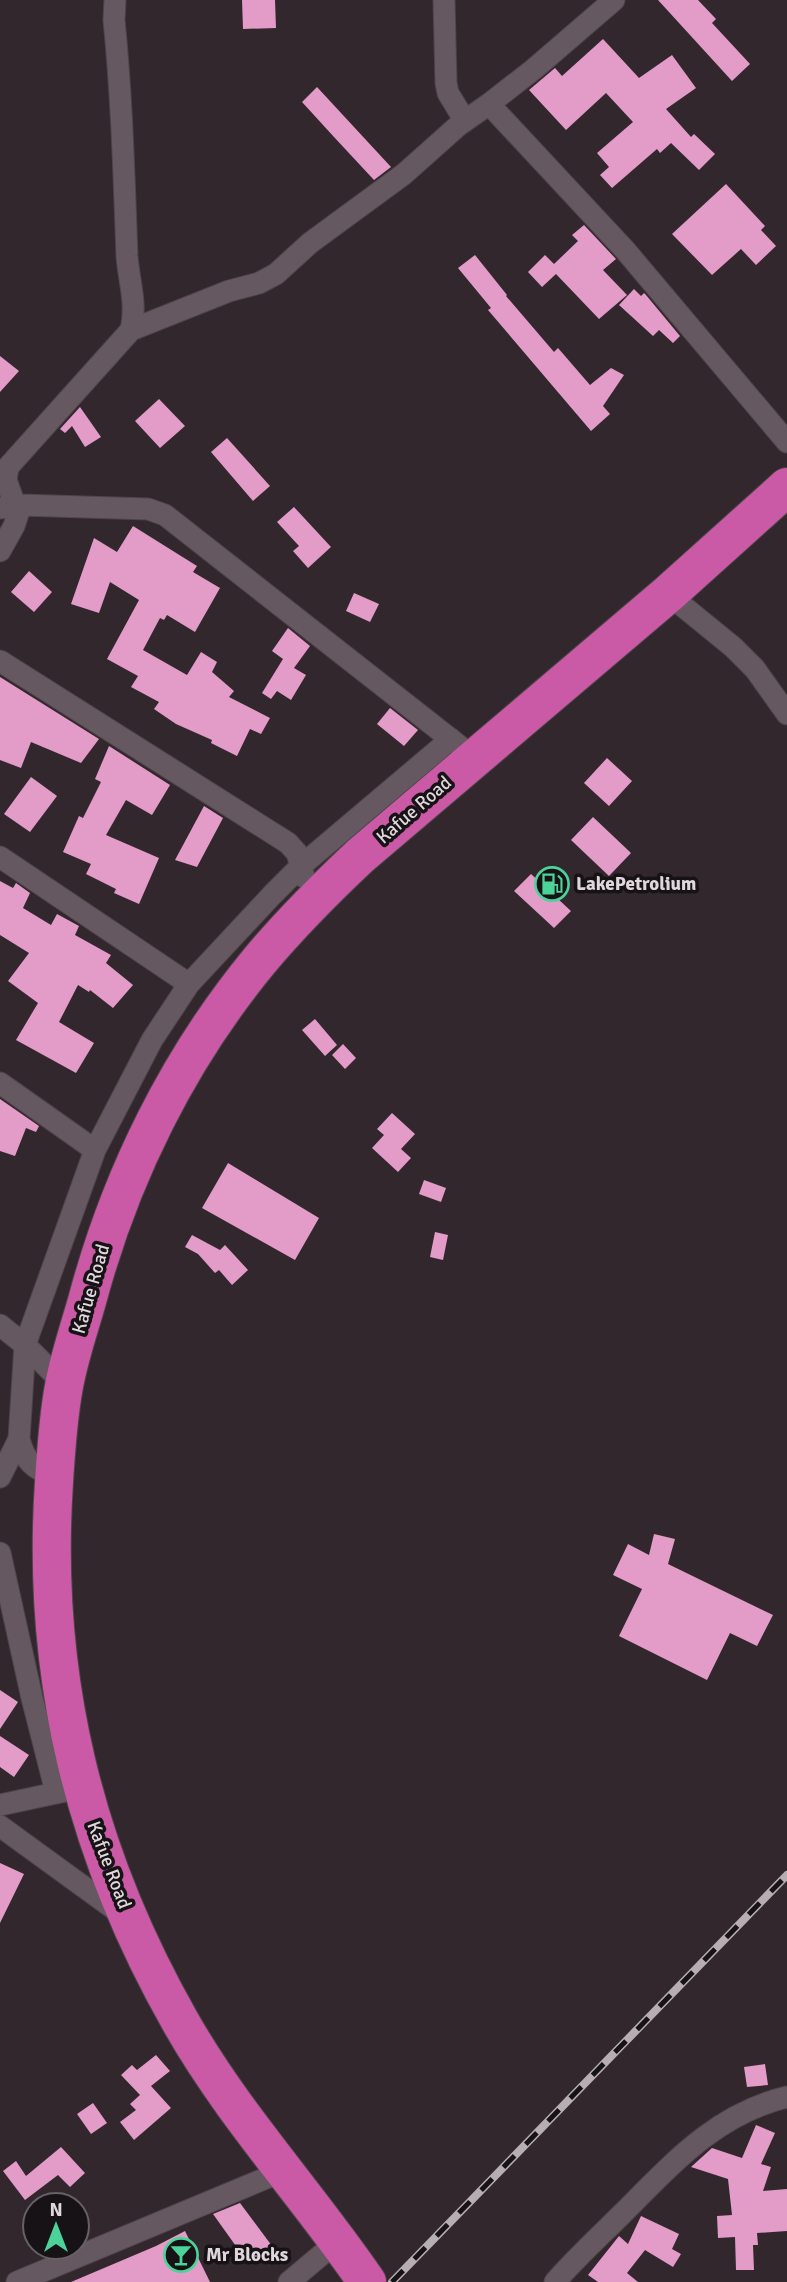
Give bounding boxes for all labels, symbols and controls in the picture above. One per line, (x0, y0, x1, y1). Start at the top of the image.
street label: Kafue Road (371, 771, 457, 849)
fuel station icon: LakePetrolium (533, 865, 571, 903)
place label: LakePetrolium (576, 872, 696, 896)
street label: Kafue Road (67, 1241, 115, 1337)
street label: Kafue Road (81, 1818, 137, 1912)
north arrow (21, 2191, 91, 2261)
text: N (49, 2198, 63, 2222)
bar icon: Mr Blocks (162, 2236, 200, 2274)
place label: Mr Blocks (206, 2243, 288, 2267)

